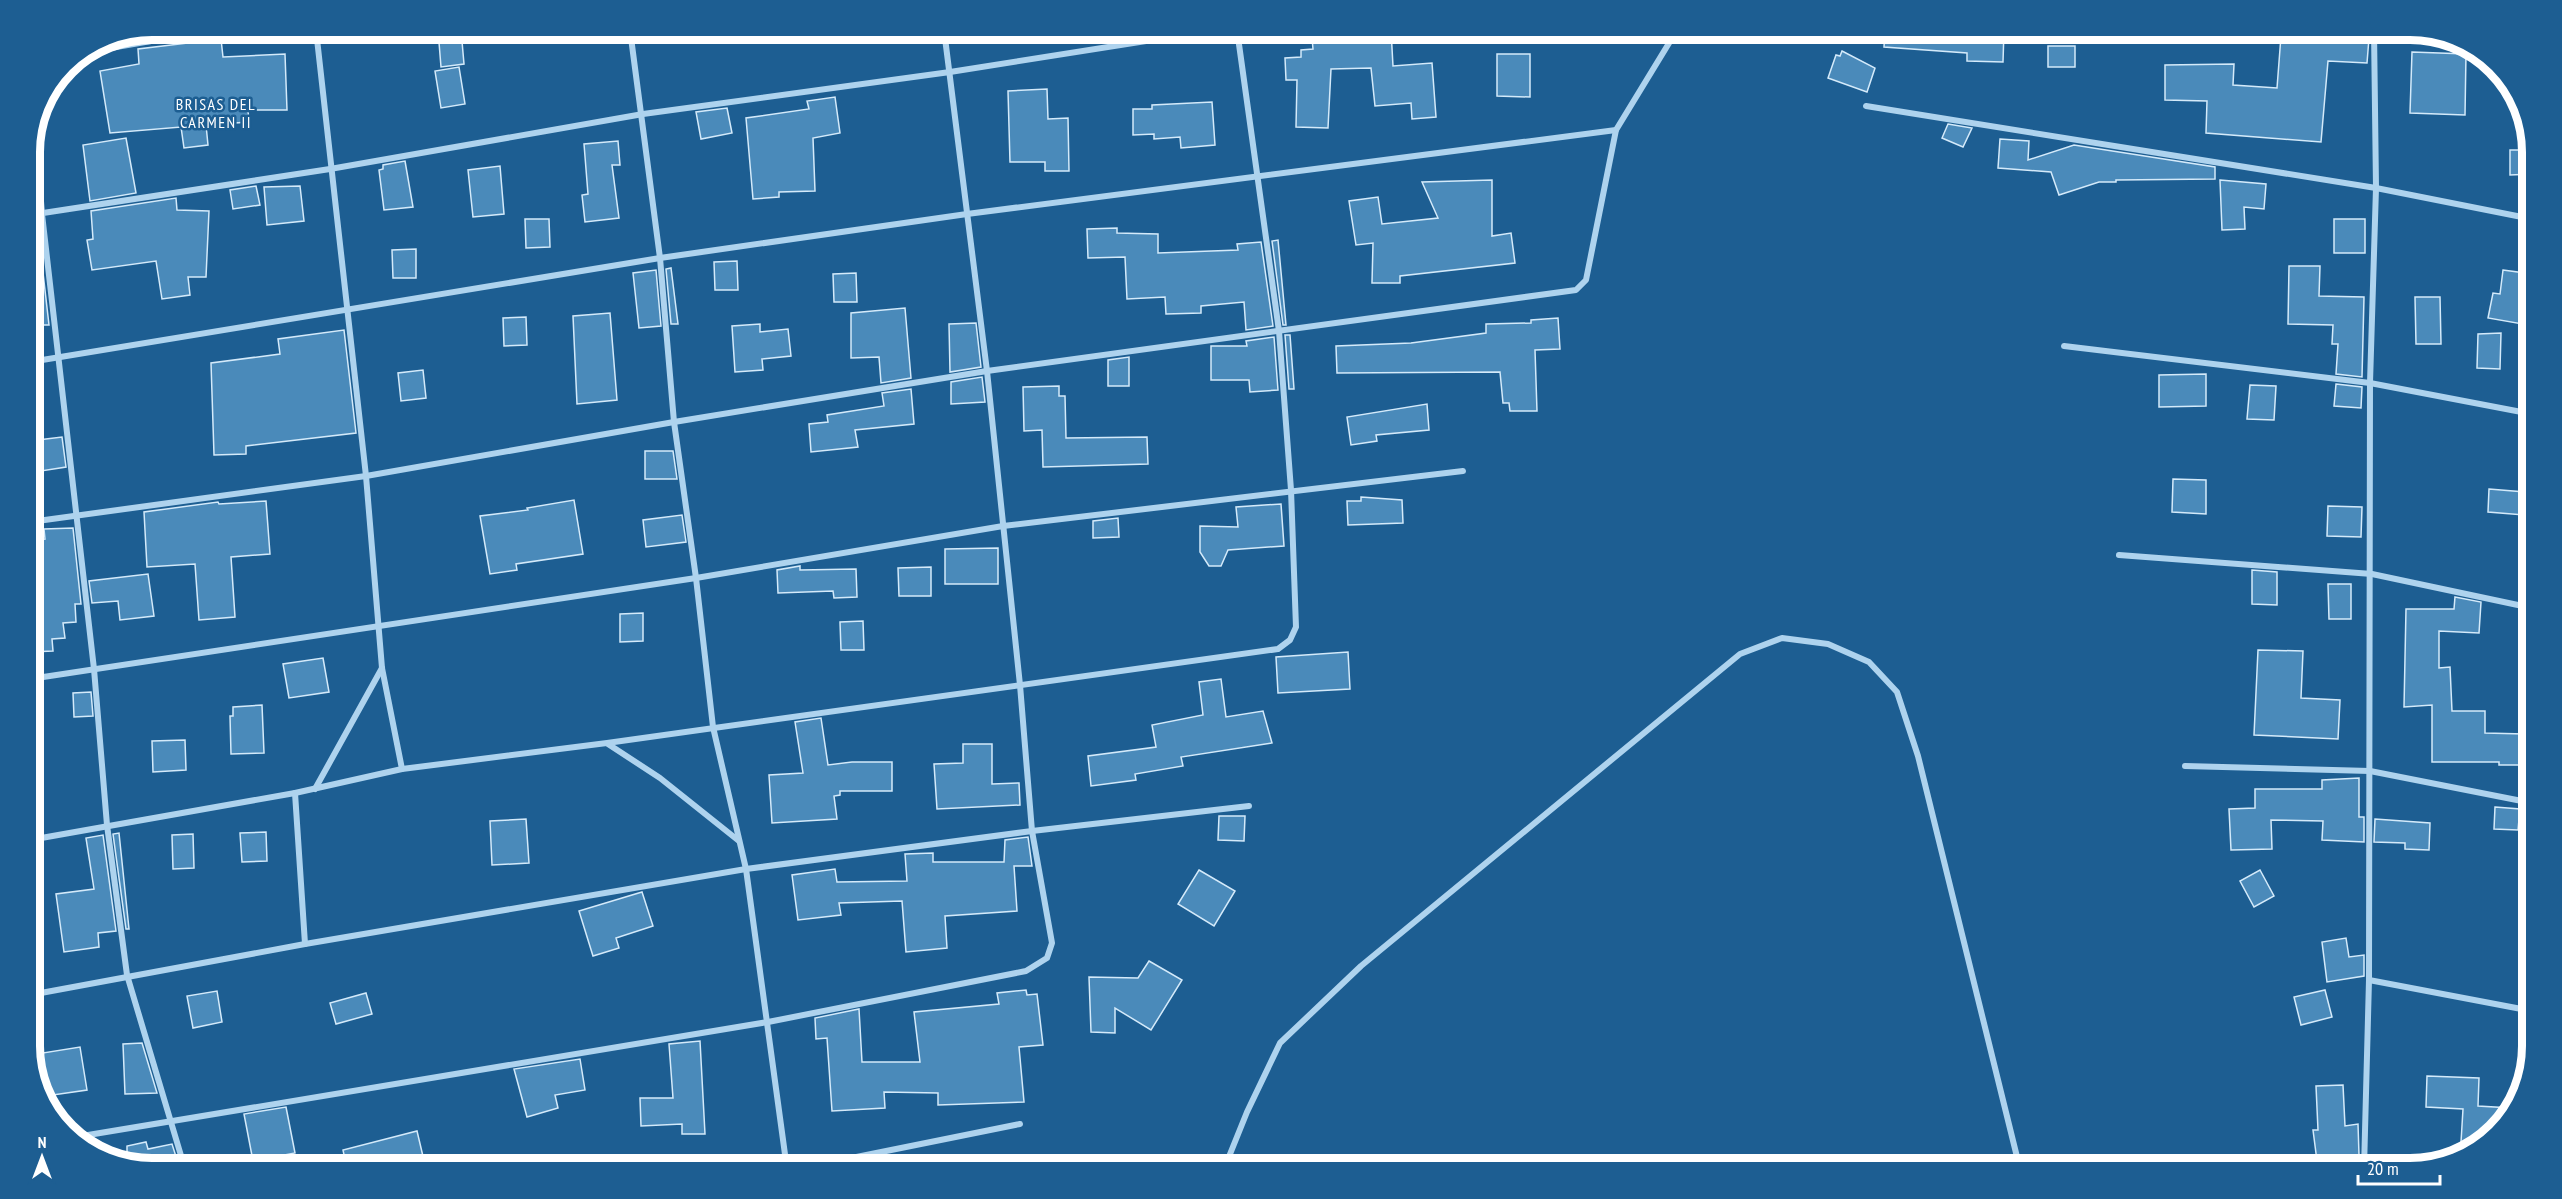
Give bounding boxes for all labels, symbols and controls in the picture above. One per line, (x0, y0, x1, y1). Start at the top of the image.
district label: BRISAS DEL CARMEN II (176, 94, 256, 132)
north arrow (12, 1127, 72, 1187)
text: N (38, 1132, 46, 1152)
scale bar (2358, 1148, 2440, 1186)
text: 20 m (2367, 1157, 2399, 1180)

